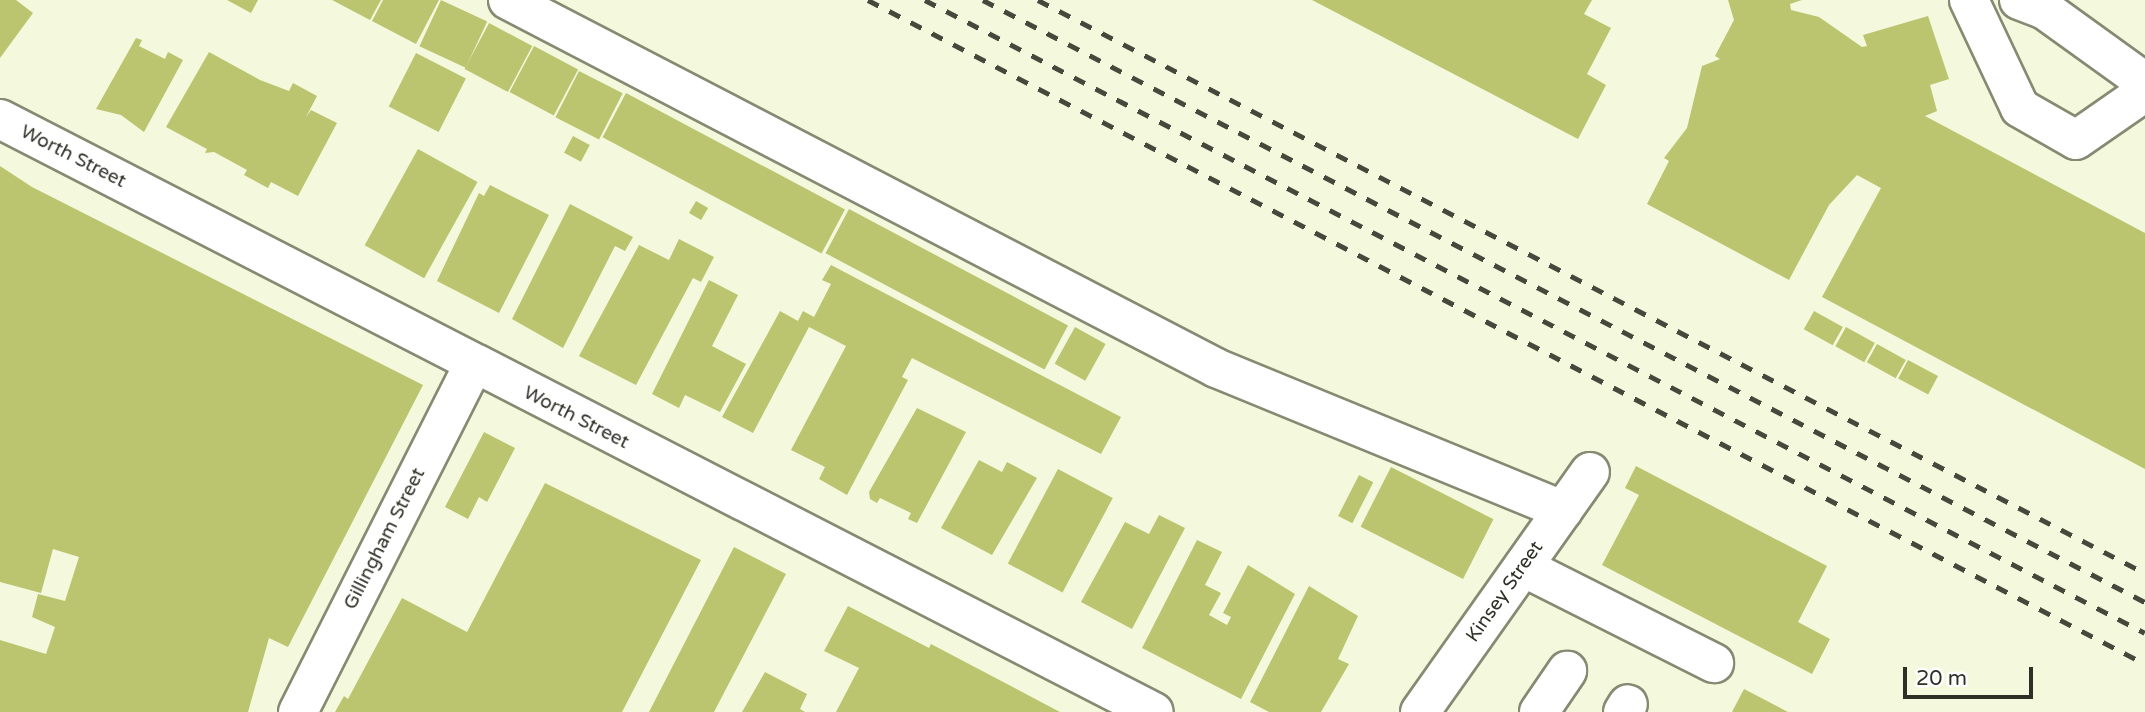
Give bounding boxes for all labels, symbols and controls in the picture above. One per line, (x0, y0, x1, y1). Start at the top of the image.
street label: Worth Street (16, 121, 130, 193)
street label: Worth Street (519, 382, 633, 454)
street label: Gillingham Street (339, 464, 431, 614)
street label: Kinsey Street (1462, 537, 1548, 647)
scale bar (1907, 652, 2036, 696)
text: 20 m (1916, 666, 1967, 691)

